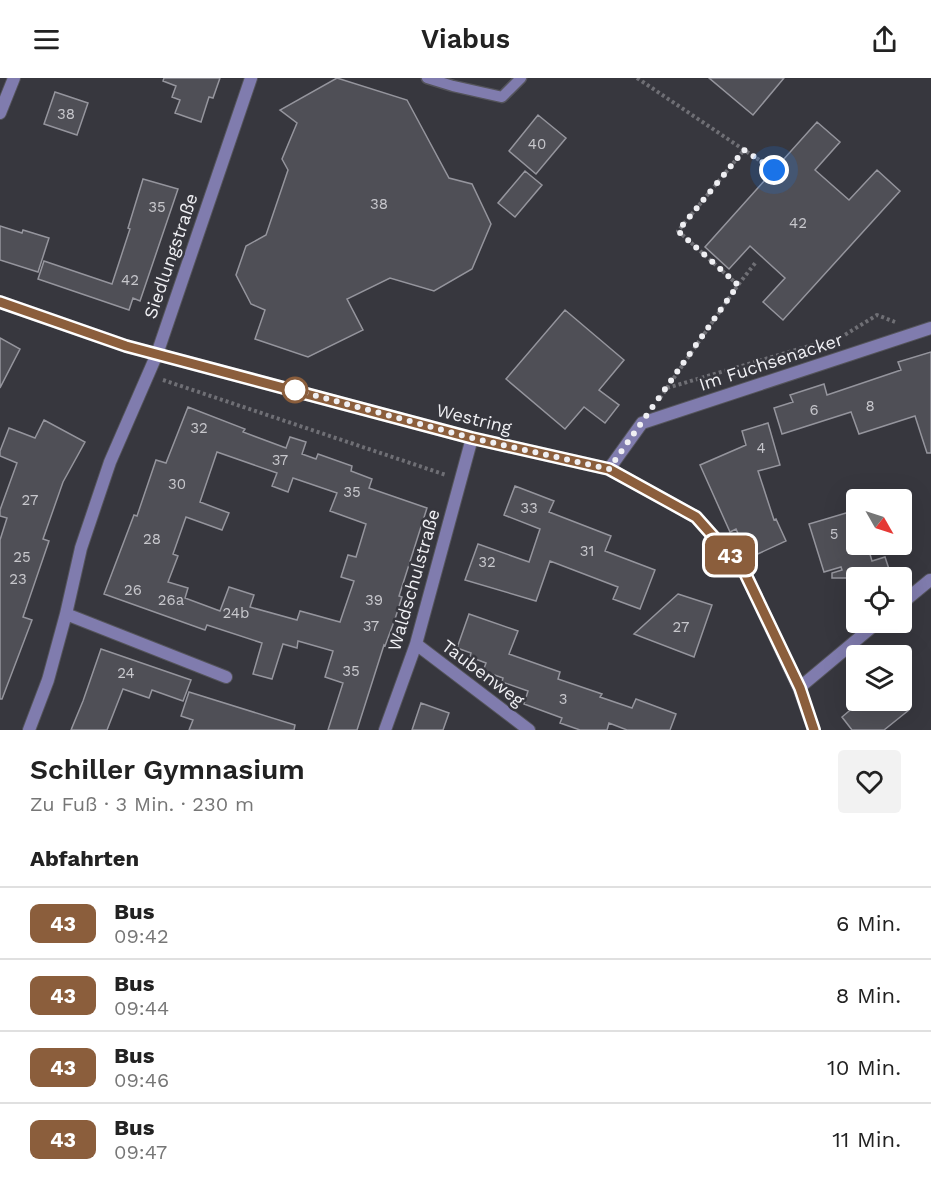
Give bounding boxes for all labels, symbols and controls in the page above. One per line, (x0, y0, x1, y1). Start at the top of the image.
icon: menu (30, 23, 63, 56)
text: Viabus (421, 23, 510, 55)
icon: share (868, 23, 901, 56)
house number: 38 (57, 105, 75, 123)
house number: 40 (528, 135, 546, 153)
your location (759, 155, 789, 185)
street label: Siedlungstraße (139, 190, 202, 321)
house number: 38 (370, 195, 388, 213)
house number: 35 (148, 198, 166, 216)
house number: 42 (789, 214, 807, 232)
house number: 42 (121, 271, 139, 289)
street label: Im Fuchsenacker (696, 328, 845, 395)
unlabelled marker (282, 377, 308, 403)
house number: 8 (865, 397, 875, 415)
street label: Westring (434, 399, 514, 438)
house number: 6 (809, 401, 819, 419)
house number: 32 (190, 419, 208, 437)
house number: 4 (756, 439, 766, 457)
house number: 37 (272, 451, 288, 469)
house number: 30 (168, 475, 186, 493)
house number: 35 (343, 483, 361, 501)
north arrow (846, 489, 912, 555)
map controls (846, 489, 912, 711)
house number: 27 (22, 491, 38, 509)
house number: 33 (520, 499, 538, 517)
street label: Waldschulstraße (383, 506, 444, 653)
house number: 5 (830, 525, 838, 543)
house number: 28 (143, 530, 161, 548)
line badge: 43 (703, 536, 757, 574)
house number: 31 (580, 542, 594, 560)
text: 43 (717, 543, 743, 568)
house number: 25 (13, 548, 31, 566)
house number: 32 (478, 553, 496, 571)
button: locate (846, 567, 912, 633)
house number: 23 (9, 570, 27, 588)
house number: 26 (124, 581, 142, 599)
house number: 26a (158, 591, 185, 609)
house number: 39 (365, 591, 383, 609)
house number: 24b (223, 604, 249, 622)
house number: 37 (363, 617, 379, 635)
house number: 27 (673, 618, 689, 636)
street label: Taubenweg (438, 635, 529, 711)
button: layers (846, 645, 912, 711)
house number: 35 (342, 662, 360, 680)
house number: 24 (117, 664, 135, 682)
house number: 3 (559, 690, 567, 708)
button: heart (838, 750, 901, 813)
text: Schiller Gymnasium (30, 753, 305, 786)
text: Zu Fuß · 3 Min. · 230 m (30, 792, 254, 816)
text: Abfahrten (30, 846, 139, 871)
text: Bus (114, 899, 154, 924)
text: 43 (50, 911, 76, 936)
text: 6 Min. (836, 911, 901, 936)
text: 09:42 (114, 924, 169, 948)
text: Bus (114, 971, 154, 996)
text: 43 (50, 983, 76, 1008)
text: 8 Min. (836, 983, 901, 1008)
text: 09:44 (114, 996, 169, 1020)
text: Bus (114, 1043, 154, 1068)
text: 43 (50, 1055, 76, 1080)
text: 10 Min. (827, 1055, 901, 1080)
text: 09:46 (114, 1068, 169, 1092)
text: Bus (114, 1115, 154, 1140)
text: 43 (50, 1127, 76, 1152)
text: 11 Min. (832, 1127, 901, 1152)
text: 09:47 (114, 1140, 167, 1164)

